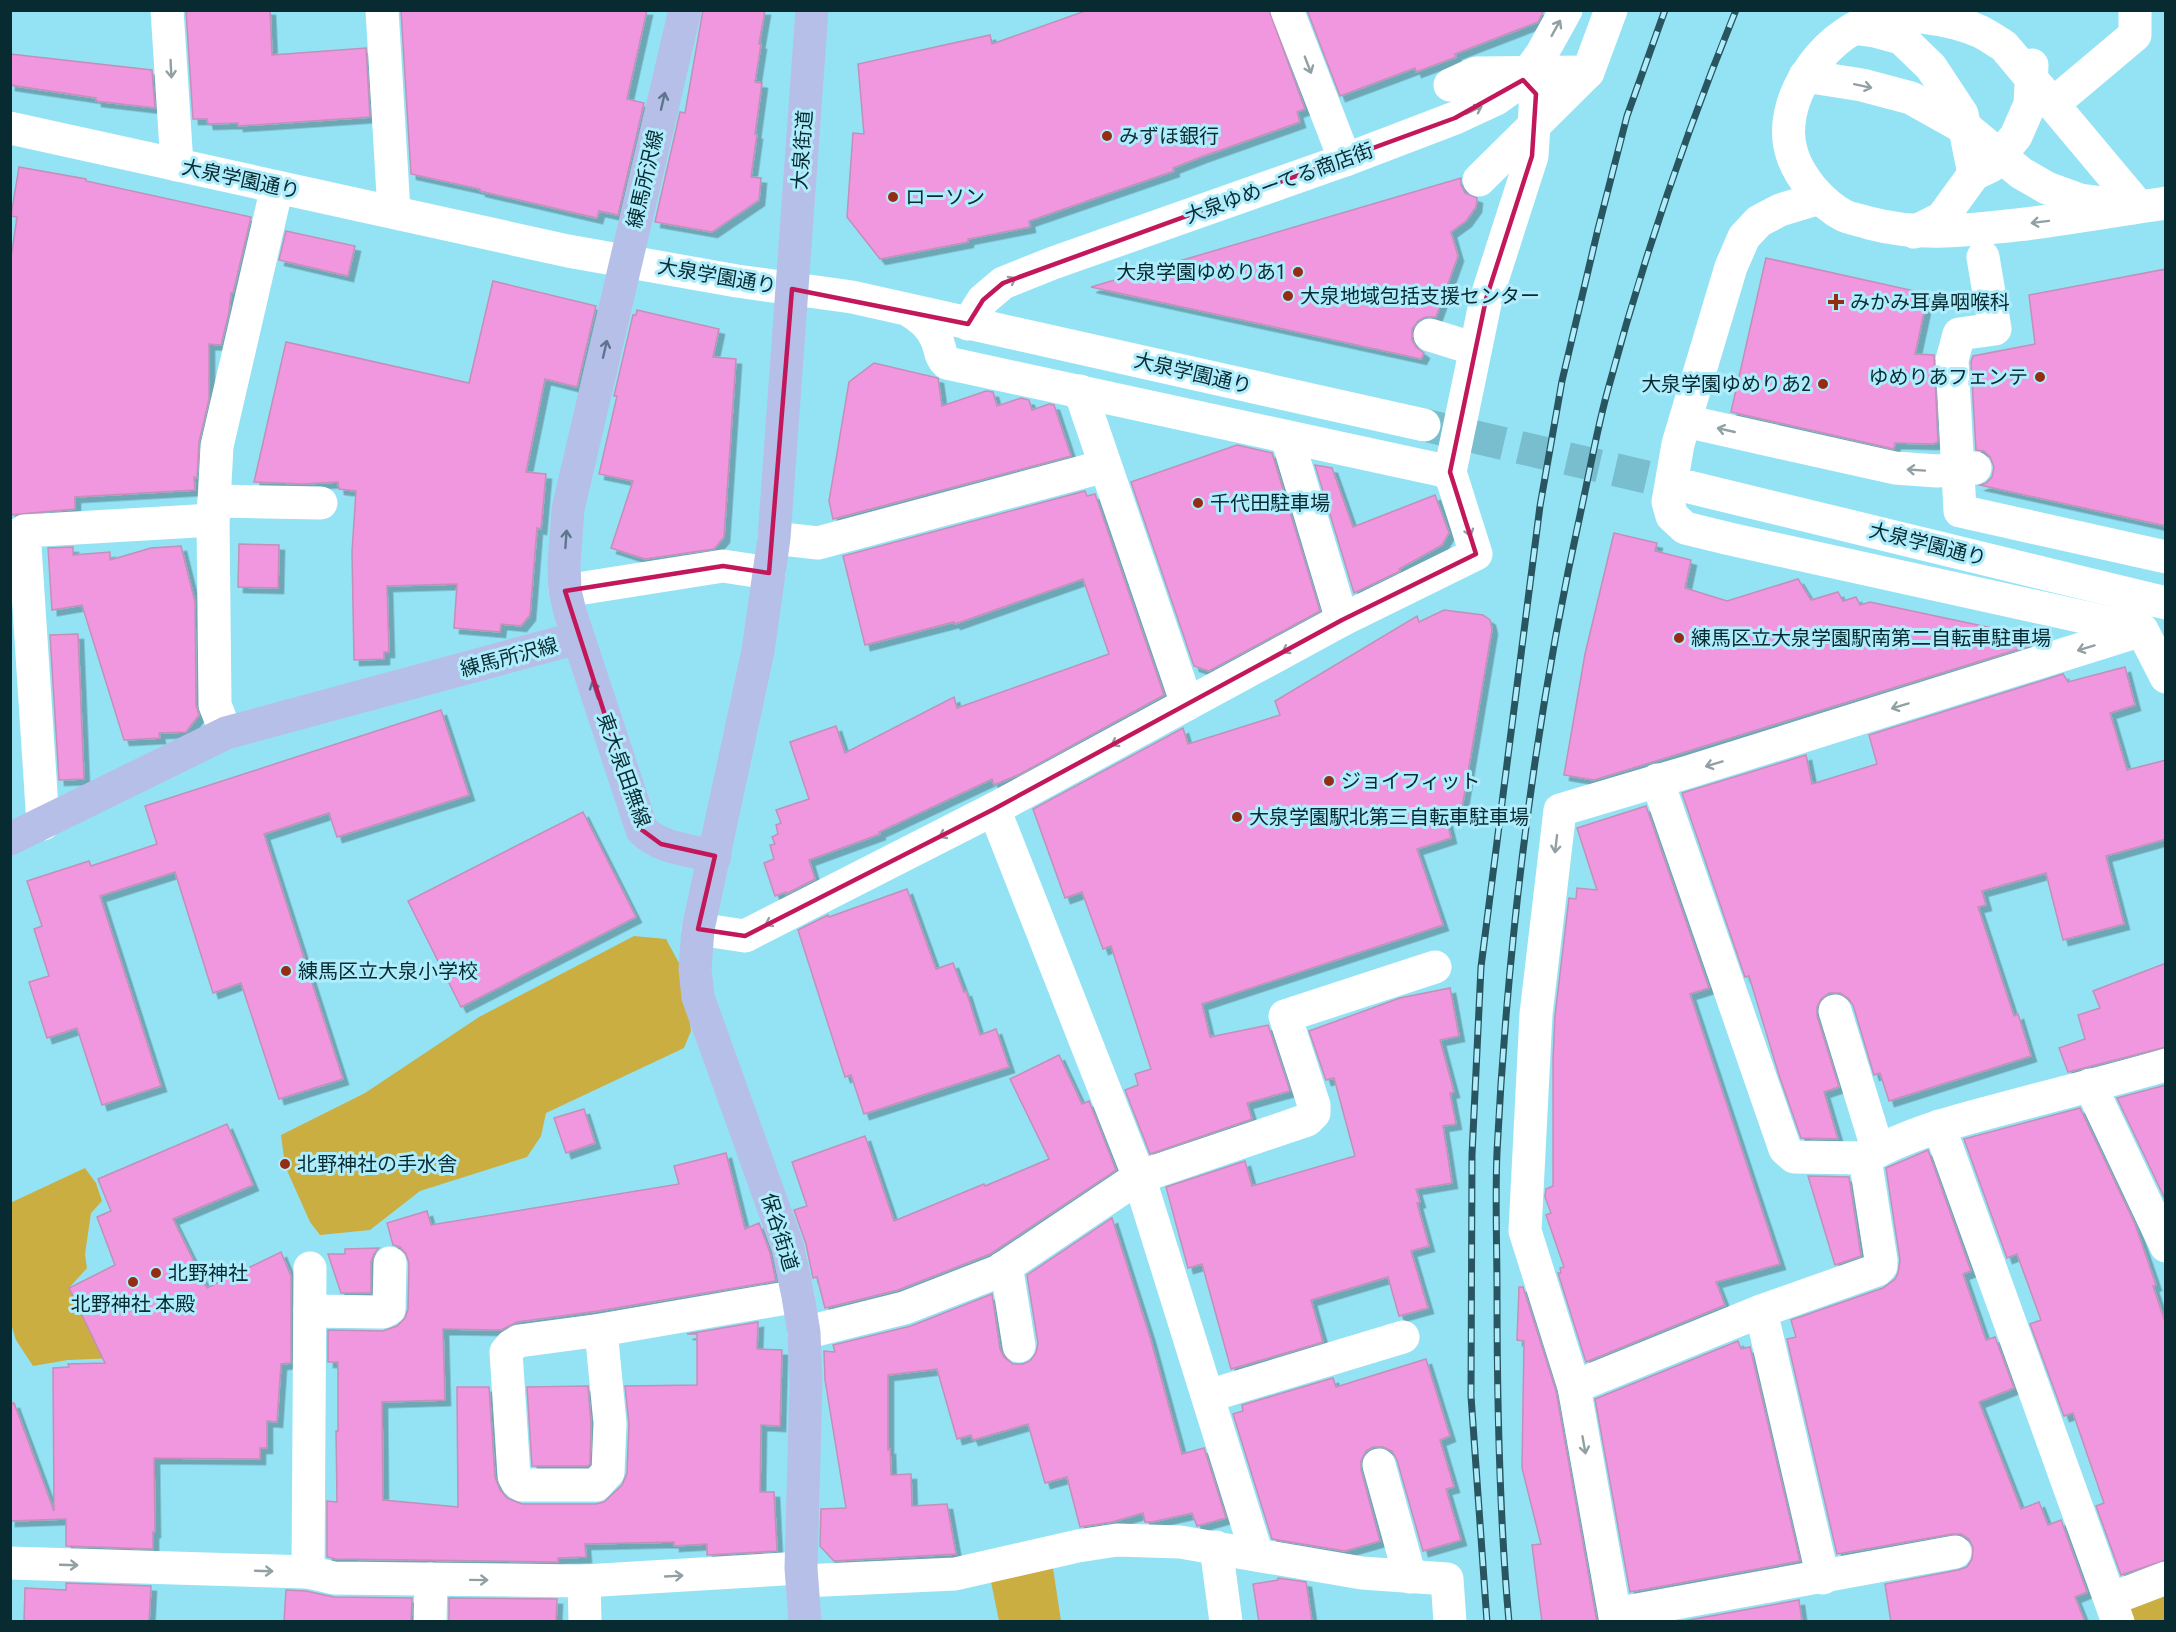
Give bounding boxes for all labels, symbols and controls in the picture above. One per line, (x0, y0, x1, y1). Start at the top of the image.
one-way arrow (1550, 20, 1562, 37)
one-way arrow (1303, 55, 1314, 74)
one-way arrow (166, 58, 177, 78)
one-way arrow (1853, 80, 1872, 92)
one-way arrow (658, 92, 670, 111)
one-way arrow (1464, 103, 1482, 115)
street label: 大泉街道 (787, 109, 817, 191)
place label: みずほ銀行 (1119, 124, 1219, 148)
street label: 練馬所沢線 (622, 128, 668, 230)
marker: みずほ銀行 (1100, 129, 1114, 143)
street label: 大泉ゆめーてる商店街 (1181, 138, 1377, 228)
street label: 大泉学園通り (180, 155, 302, 203)
place label: ローソン (905, 185, 985, 209)
marker: ローソン (886, 190, 900, 204)
one-way arrow (2030, 217, 2050, 228)
street label: 大泉学園通り (656, 254, 778, 298)
place label: 大泉学園ゆめりあ1 (1116, 260, 1286, 284)
marker: 大泉学園ゆめりあ1 (1291, 265, 1305, 279)
one-way arrow (998, 276, 1016, 288)
place label: 大泉地域包括支援センター (1300, 284, 1540, 308)
marker: 大泉地域包括支援センター (1281, 289, 1295, 303)
place label: みかみ耳鼻咽喉科 (1850, 290, 2010, 314)
marker: みかみ耳鼻咽喉科 (1827, 293, 1845, 311)
one-way arrow (600, 339, 611, 359)
street label: 大泉学園通り (1132, 348, 1254, 398)
place label: ゆめりあフェンテ (1868, 365, 2028, 389)
marker: ゆめりあフェンテ (2033, 370, 2047, 384)
place label: 大泉学園ゆめりあ2 (1641, 372, 1811, 396)
marker: 大泉学園ゆめりあ2 (1816, 377, 1830, 391)
one-way arrow (1716, 424, 1736, 435)
one-way arrow (1907, 464, 1927, 475)
place label: 千代田駐車場 (1210, 491, 1330, 515)
marker: 千代田駐車場 (1191, 496, 1205, 510)
one-way arrow (1463, 518, 1474, 537)
street label: 大泉学園通り (1867, 518, 1989, 570)
one-way arrow (561, 530, 572, 550)
place label: 練馬区立大泉学園駅南第二自転車駐車場 (1691, 626, 2051, 650)
marker: 練馬区立大泉学園駅南第二自転車駐車場 (1672, 631, 1686, 645)
street label: 練馬所沢線 (458, 632, 560, 682)
one-way arrow (1282, 643, 1300, 654)
one-way arrow (2077, 643, 2096, 654)
one-way arrow (588, 681, 599, 700)
one-way arrow (1891, 701, 1910, 712)
street label: 東大泉田無線 (592, 710, 656, 830)
one-way arrow (1111, 735, 1128, 747)
one-way arrow (1705, 759, 1724, 770)
place label: ジョイフィット (1341, 769, 1481, 793)
marker: ジョイフィット (1322, 774, 1336, 788)
place label: 大泉学園駅北第三自転車駐車場 (1249, 805, 1529, 829)
marker: 大泉学園駅北第三自転車駐車場 (1230, 810, 1244, 824)
one-way arrow (939, 828, 957, 839)
one-way arrow (1550, 833, 1561, 853)
one-way arrow (765, 916, 783, 928)
place label: 練馬区立大泉小学校 (298, 959, 478, 983)
marker: 練馬区立大泉小学校 (279, 964, 293, 978)
place label: 北野神社の手水舎 (297, 1152, 457, 1176)
marker: 北野神社の手水舎 (278, 1157, 292, 1171)
street label: 保谷街道 (757, 1190, 803, 1274)
place label: 北野神社 (168, 1261, 248, 1285)
marker: 北野神社 (149, 1266, 163, 1280)
marker: 北野神社 本殿 (126, 1275, 140, 1289)
place label: 北野神社 本殿 (71, 1292, 195, 1316)
one-way arrow (1579, 1435, 1590, 1454)
one-way arrow (58, 1559, 78, 1570)
one-way arrow (253, 1565, 273, 1576)
one-way arrow (663, 1570, 683, 1581)
one-way arrow (469, 1574, 489, 1585)

